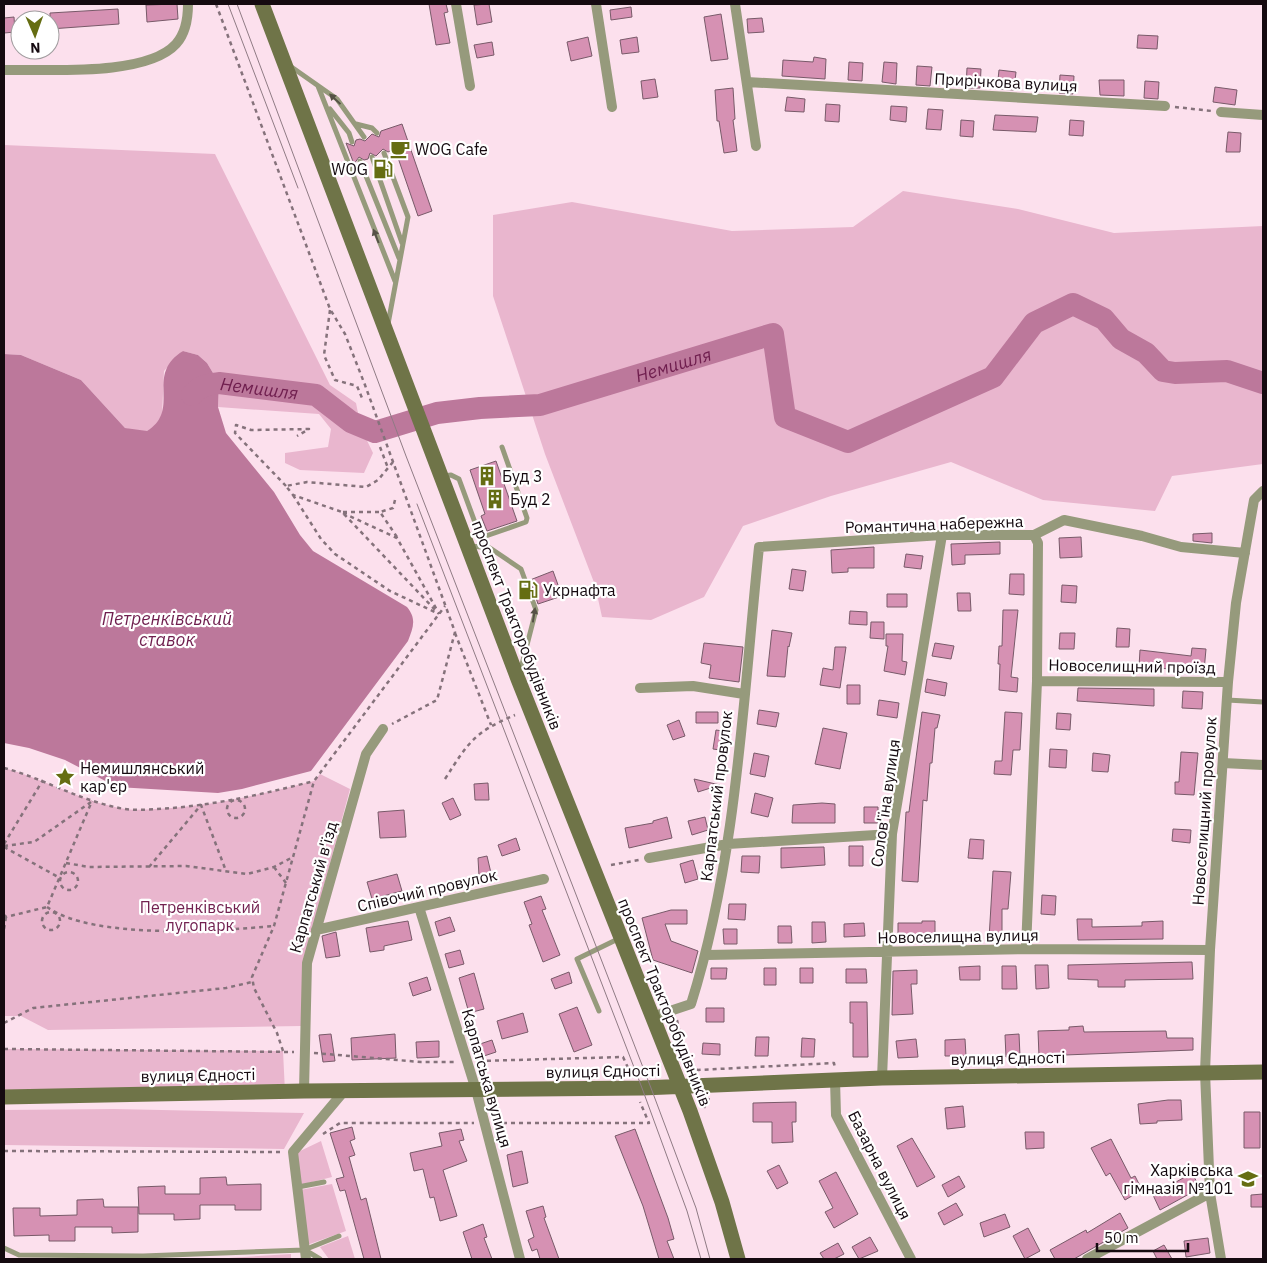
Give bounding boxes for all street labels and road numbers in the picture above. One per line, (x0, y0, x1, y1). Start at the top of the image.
street label: Прирічкова вулиця (934, 68, 1078, 96)
street label: Романтична набережна (844, 511, 1024, 537)
street label: проспект Тракторобудівників (468, 517, 566, 733)
street label: Новоселищний проїзд (1048, 655, 1216, 677)
street label: Карпатський провулок (696, 709, 736, 882)
street label: Новоселищний провулок (1187, 716, 1221, 906)
street label: Солов'їна вулиця (866, 738, 904, 868)
street label: Карпатський в'їзд (285, 819, 341, 955)
street label: Співочий провулок (355, 864, 499, 916)
street label: проспект Тракторобудівників (614, 895, 716, 1109)
street label: Новоселищна вулиця (877, 925, 1039, 947)
street label: Карпатська вулиця (458, 1006, 516, 1150)
street label: вулиця Єдності (951, 1047, 1065, 1069)
street label: вулиця Єдності (546, 1060, 660, 1082)
street label: вулиця Єдності (141, 1064, 255, 1086)
street label: Базарна вулиця (844, 1107, 916, 1223)

